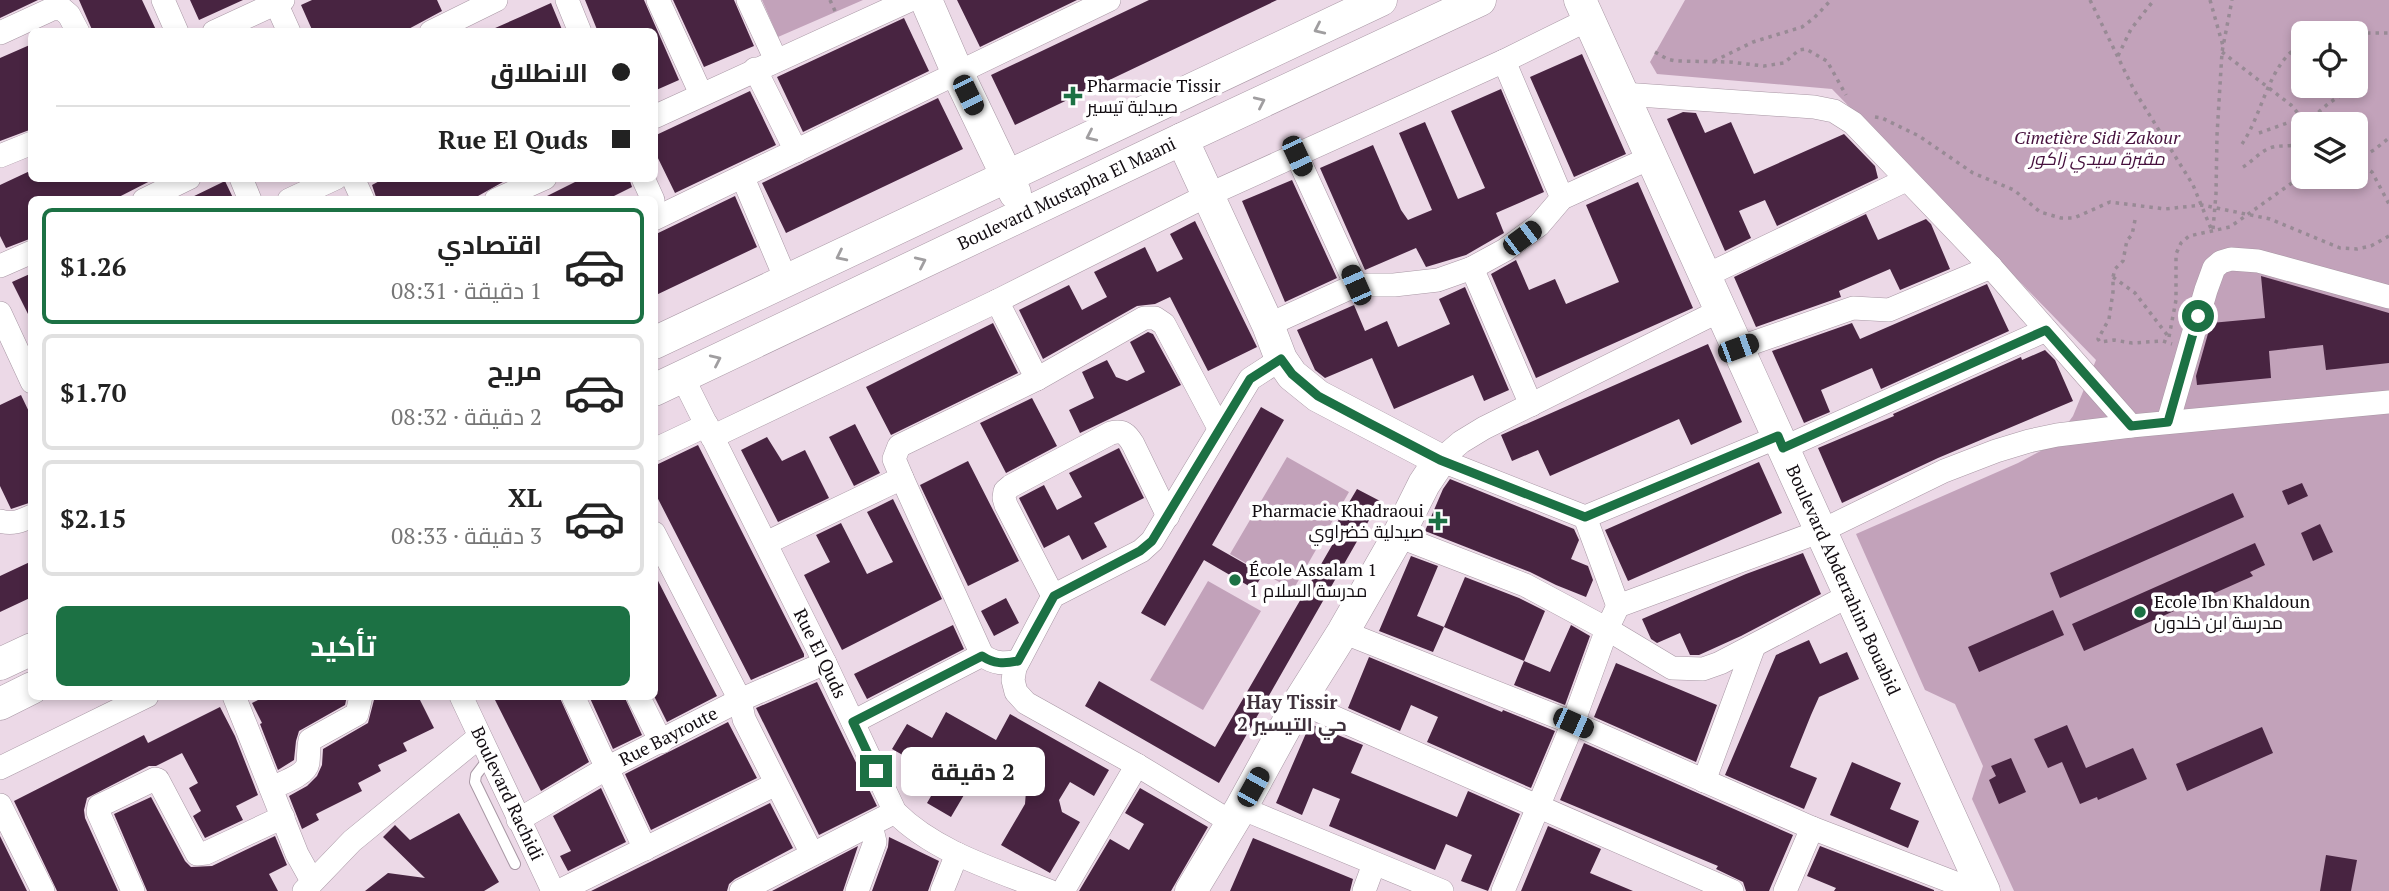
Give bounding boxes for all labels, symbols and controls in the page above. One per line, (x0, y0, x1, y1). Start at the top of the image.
one-way arrow (1314, 21, 1326, 35)
map controls (2291, 21, 2368, 189)
button: locate (2291, 21, 2368, 98)
text: الانطلاق (490, 55, 588, 89)
car (950, 72, 987, 118)
place label: Pharmacie Tissir صيدلية تيسير (1086, 73, 1221, 118)
marker: Pharmacie Tissir صيدلية تيسير (1065, 88, 1081, 104)
one-way arrow (1253, 96, 1265, 110)
button: layers (2291, 112, 2368, 189)
text: Rue El Quds (438, 122, 588, 156)
park label: Cimetière Sidi Zakour مقبرة سيدي زاكور (2014, 125, 2181, 173)
one-way arrow (1086, 128, 1098, 142)
street label: Boulevard Mustapha El Maani (953, 131, 1179, 255)
car (1279, 133, 1316, 179)
car (1499, 217, 1546, 259)
text: اقتصادي (437, 227, 542, 261)
icon: car (563, 235, 626, 298)
one-way arrow (836, 247, 848, 261)
text: $1.26 (60, 249, 126, 283)
one-way arrow (914, 257, 926, 271)
car (1338, 262, 1375, 308)
text: 1 دقيقة · 08:31 (391, 275, 542, 306)
route start (2182, 300, 2214, 332)
car (1715, 331, 1762, 365)
text: مريح (487, 353, 542, 387)
one-way arrow (709, 354, 721, 368)
icon: car (563, 361, 626, 424)
text: $1.70 (60, 375, 126, 409)
text: 2 دقيقة · 08:32 (391, 401, 542, 432)
street label: Boulevard Abderrahim Bouabid (1781, 461, 1907, 699)
text: XL (508, 480, 542, 514)
icon: car (563, 487, 626, 550)
place label: Pharmacie Khadraoui صيدلية خضراوي (1252, 498, 1424, 546)
text: $2.15 (60, 501, 126, 535)
marker: Pharmacie Khadraoui صيدلية خضراوي (1430, 513, 1446, 529)
text: 3 دقيقة · 08:33 (391, 520, 542, 551)
place label: École Assalam 1 مدرسة السلام 1 (1249, 557, 1377, 603)
marker: École Assalam 1 مدرسة السلام 1 (1227, 572, 1243, 588)
place label: Ecole Ibn Khaldoun مدرسة ابن خلدون (2154, 589, 2311, 634)
street label: Rue El Quds (789, 604, 853, 702)
marker: Ecole Ibn Khaldoun مدرسة ابن خلدون (2132, 604, 2148, 620)
button: تأكيد (56, 606, 630, 686)
district label: Hay Tissir 2 حي التيسير (1237, 689, 1347, 740)
street label: Rue Bayroute (615, 701, 721, 771)
car (1550, 705, 1597, 741)
street label: Boulevard Rachidi (466, 722, 550, 864)
callout: 2 دقيقة (900, 746, 1044, 796)
route end (860, 755, 892, 787)
text: 2 دقيقة (931, 756, 1015, 787)
car (1234, 764, 1273, 810)

